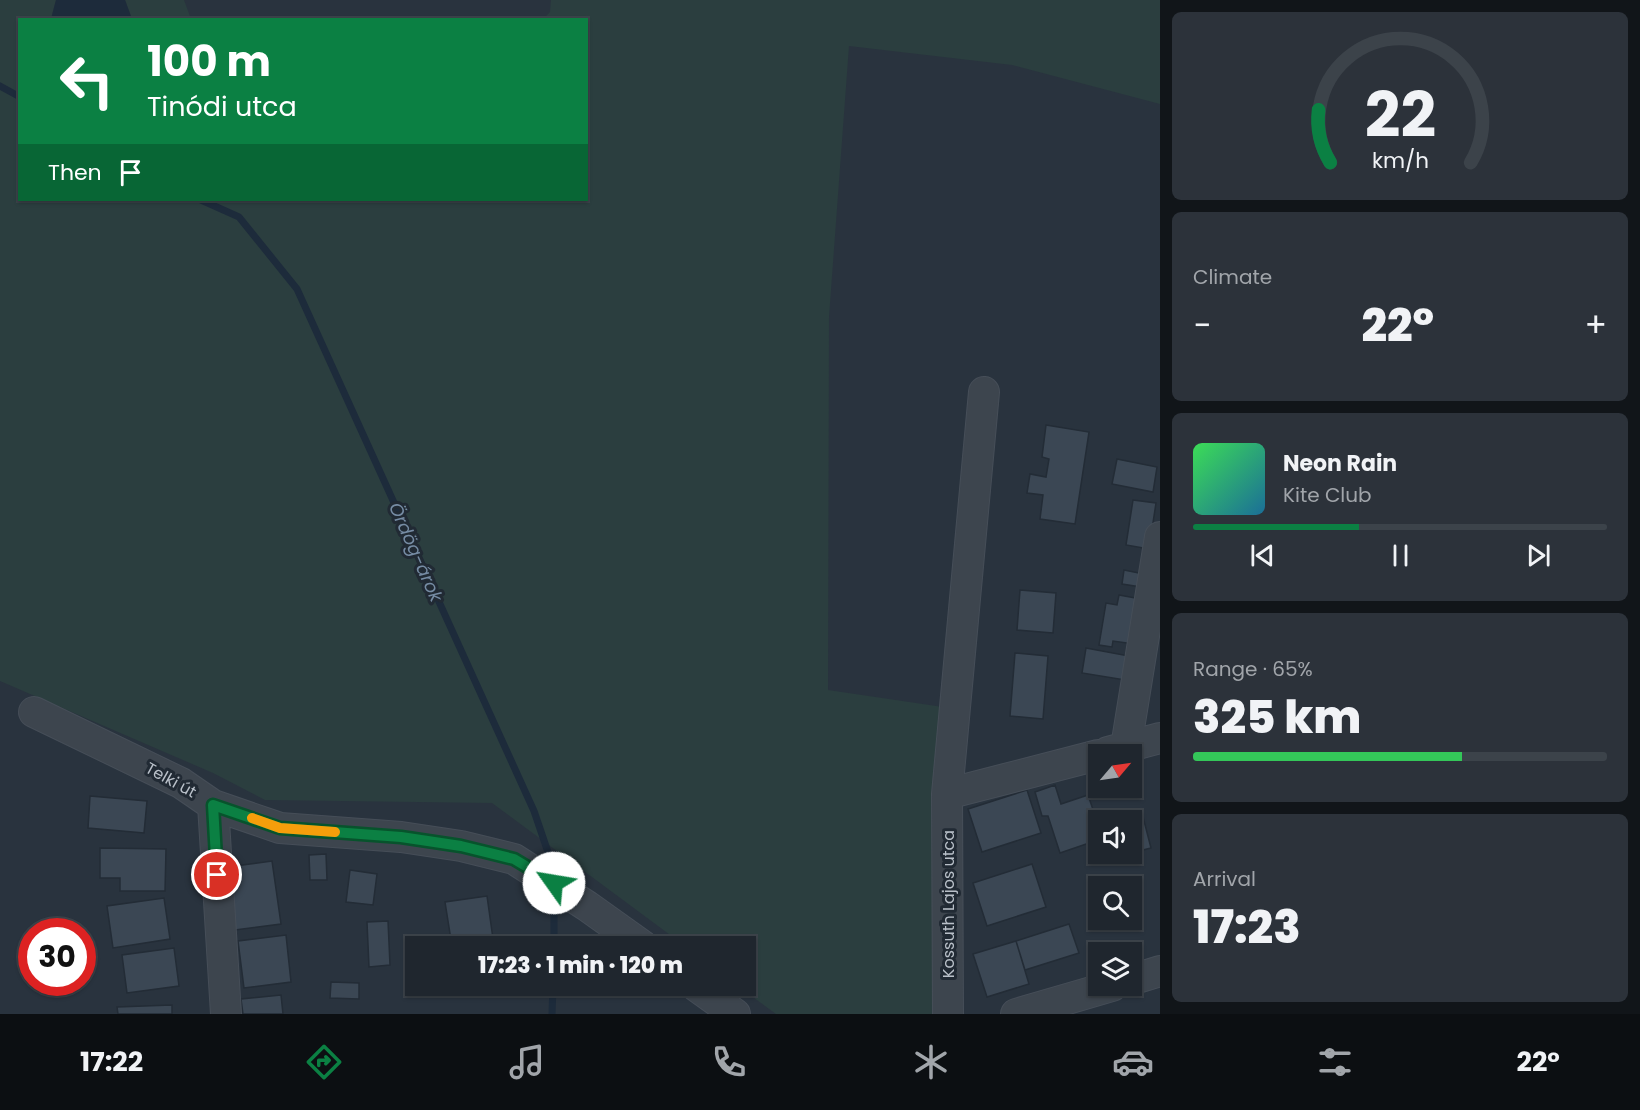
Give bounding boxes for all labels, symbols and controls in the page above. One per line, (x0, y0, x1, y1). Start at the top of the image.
text: 100 m (147, 32, 271, 91)
icon: left (48, 42, 126, 120)
text: 22 (1364, 71, 1436, 159)
text: Tinódi utca (147, 88, 297, 125)
text: km/h (1371, 146, 1429, 177)
icon: arrive (114, 156, 147, 189)
text: Then (48, 157, 102, 188)
text: Climate (1193, 263, 1272, 291)
text: 22° (1361, 294, 1434, 357)
text: − (1193, 302, 1211, 349)
text: + (1584, 302, 1607, 349)
text: Neon Rain (1283, 448, 1397, 479)
text: Kite Club (1283, 481, 1372, 509)
water label: Ördög-árok (383, 498, 449, 606)
icon: previous (1246, 539, 1279, 572)
icon: pause (1384, 539, 1417, 572)
icon: next (1522, 539, 1555, 572)
text: Range · 65% (1193, 655, 1313, 683)
text: 325 km (1193, 686, 1361, 749)
north arrow (1088, 744, 1142, 798)
map controls (1088, 744, 1142, 996)
street label: Telki út (141, 757, 201, 803)
button: sound (1088, 810, 1142, 864)
street label: Kossuth Lajos utca (937, 830, 960, 978)
pin (191, 849, 242, 900)
position arrow (522, 851, 586, 915)
icon: arrive (200, 858, 233, 891)
text: Arrival (1193, 865, 1256, 893)
button: search (1088, 876, 1142, 930)
text: 17:23 (1193, 896, 1301, 959)
speed limit sign: 30 (18, 918, 96, 996)
button: layers (1088, 942, 1142, 996)
text: 17:23 · 1 min · 120 m (478, 950, 683, 981)
icon: directions (303, 1041, 345, 1083)
icon: music (506, 1041, 548, 1083)
icon: phone (708, 1041, 750, 1083)
icon: climate (910, 1041, 952, 1083)
icon: car (1112, 1041, 1154, 1083)
icon: filters (1314, 1041, 1356, 1083)
text: 17:22 (80, 1043, 143, 1080)
text: 22° (1517, 1043, 1560, 1080)

